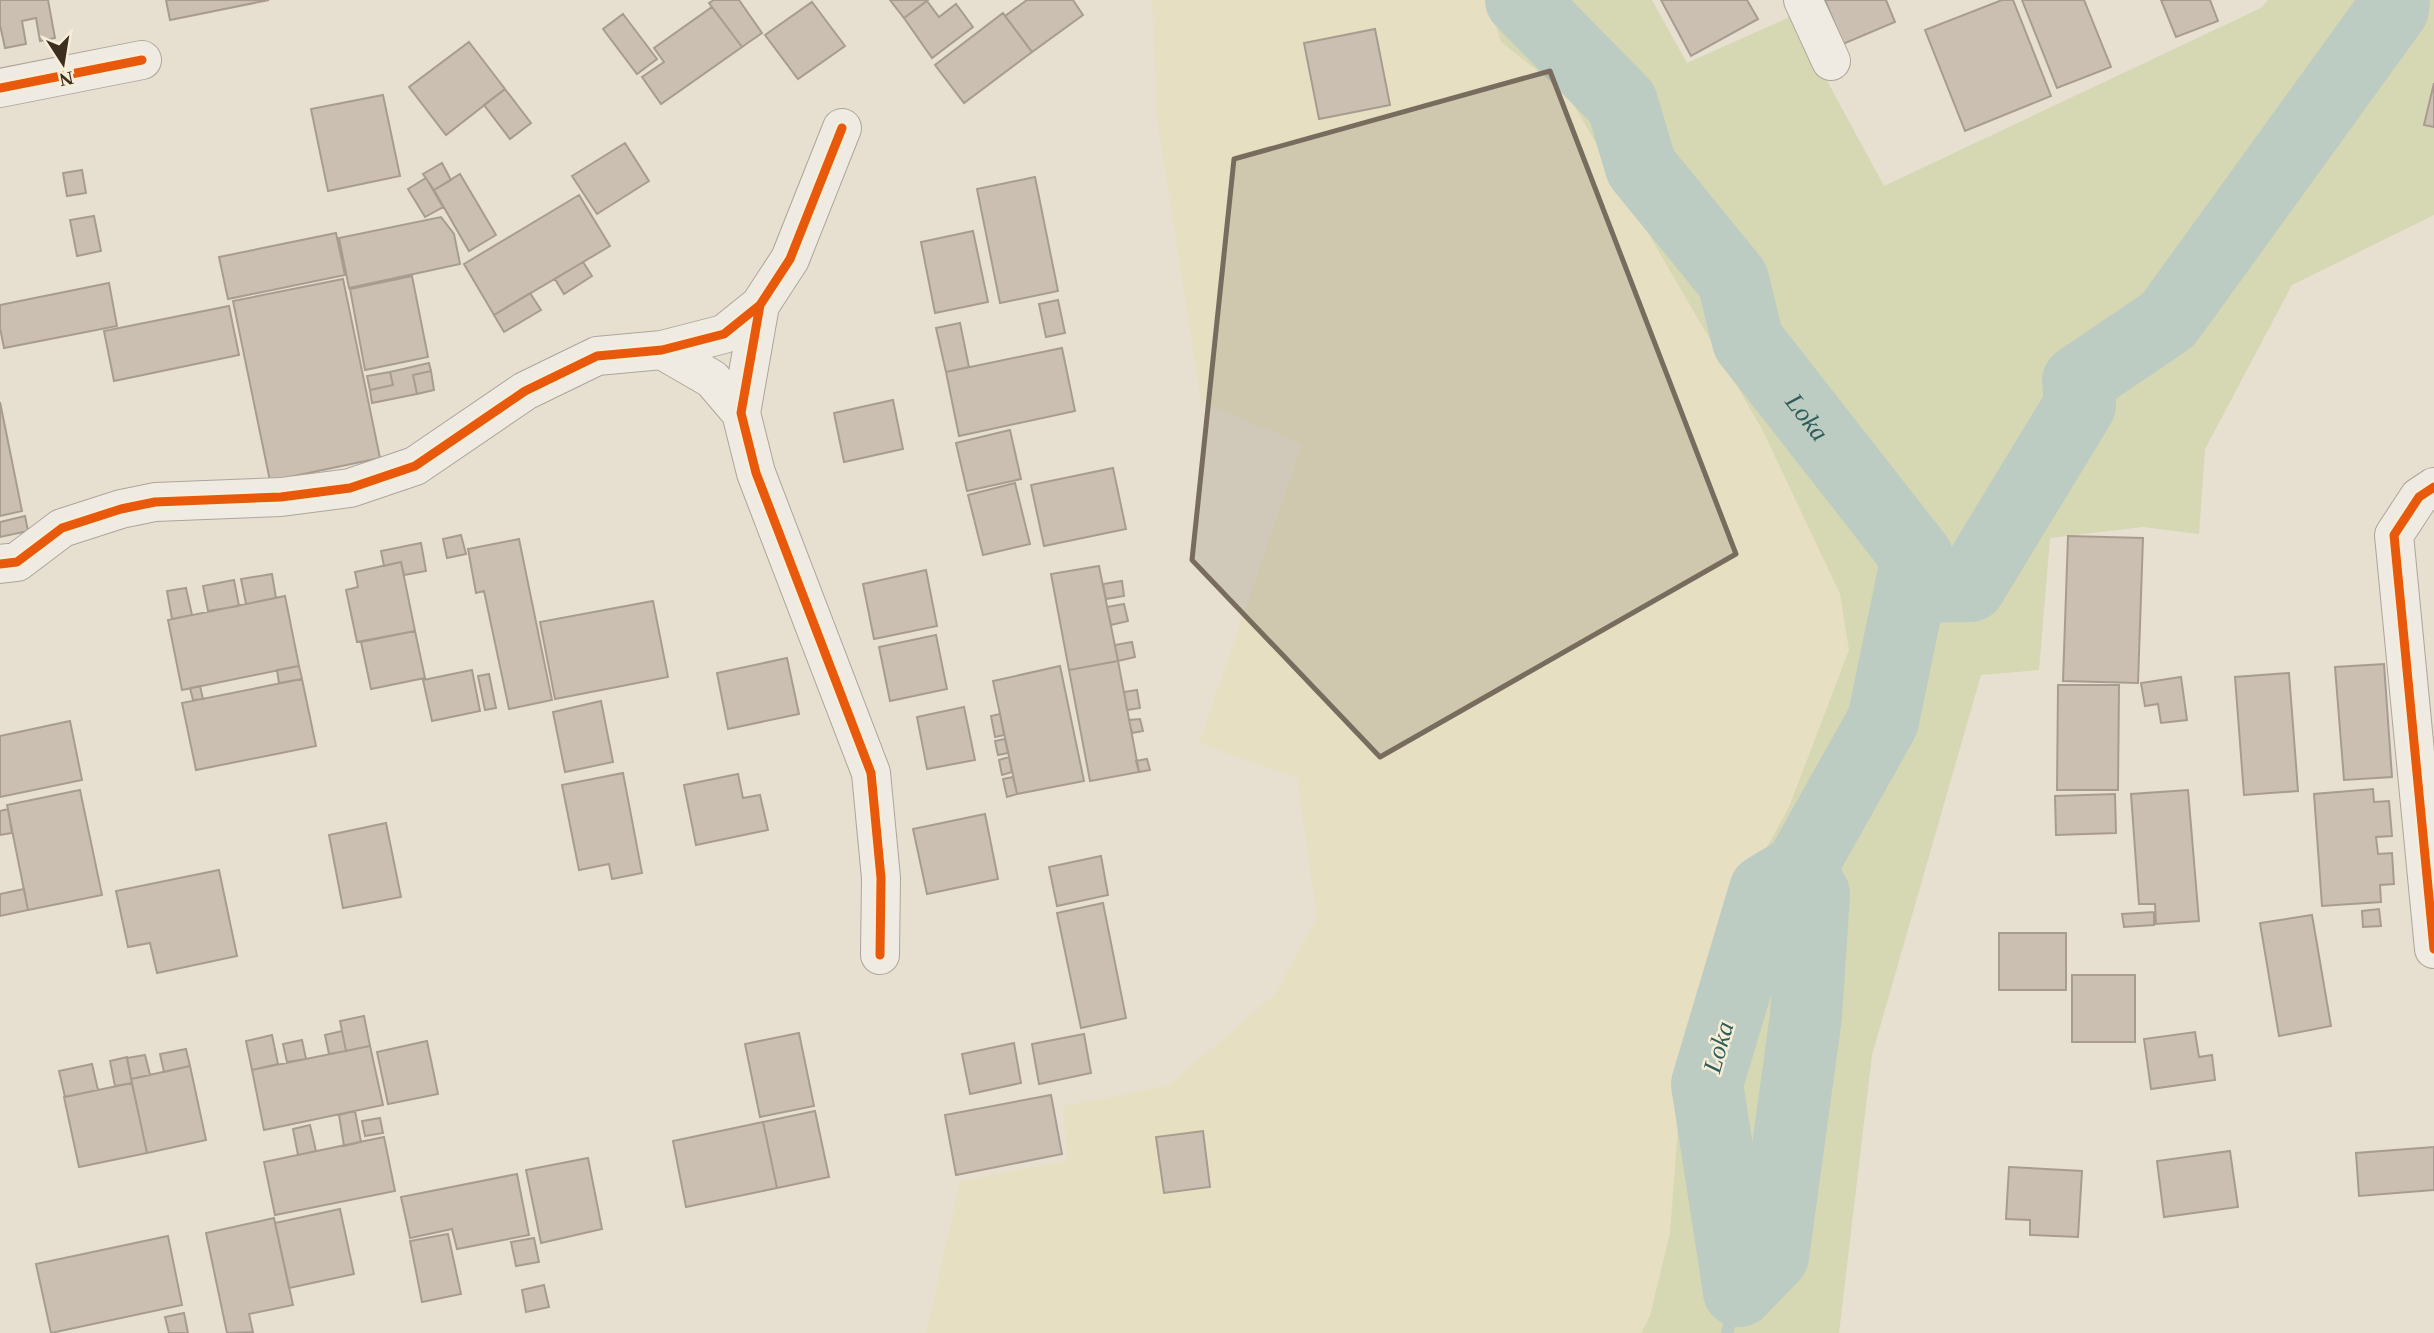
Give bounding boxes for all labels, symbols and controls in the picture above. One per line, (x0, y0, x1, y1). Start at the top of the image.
north arrow (28, 28, 98, 98)
text: N (57, 67, 75, 91)
water label: Loka (1779, 387, 1834, 447)
water label: Loka (1697, 1018, 1740, 1077)

